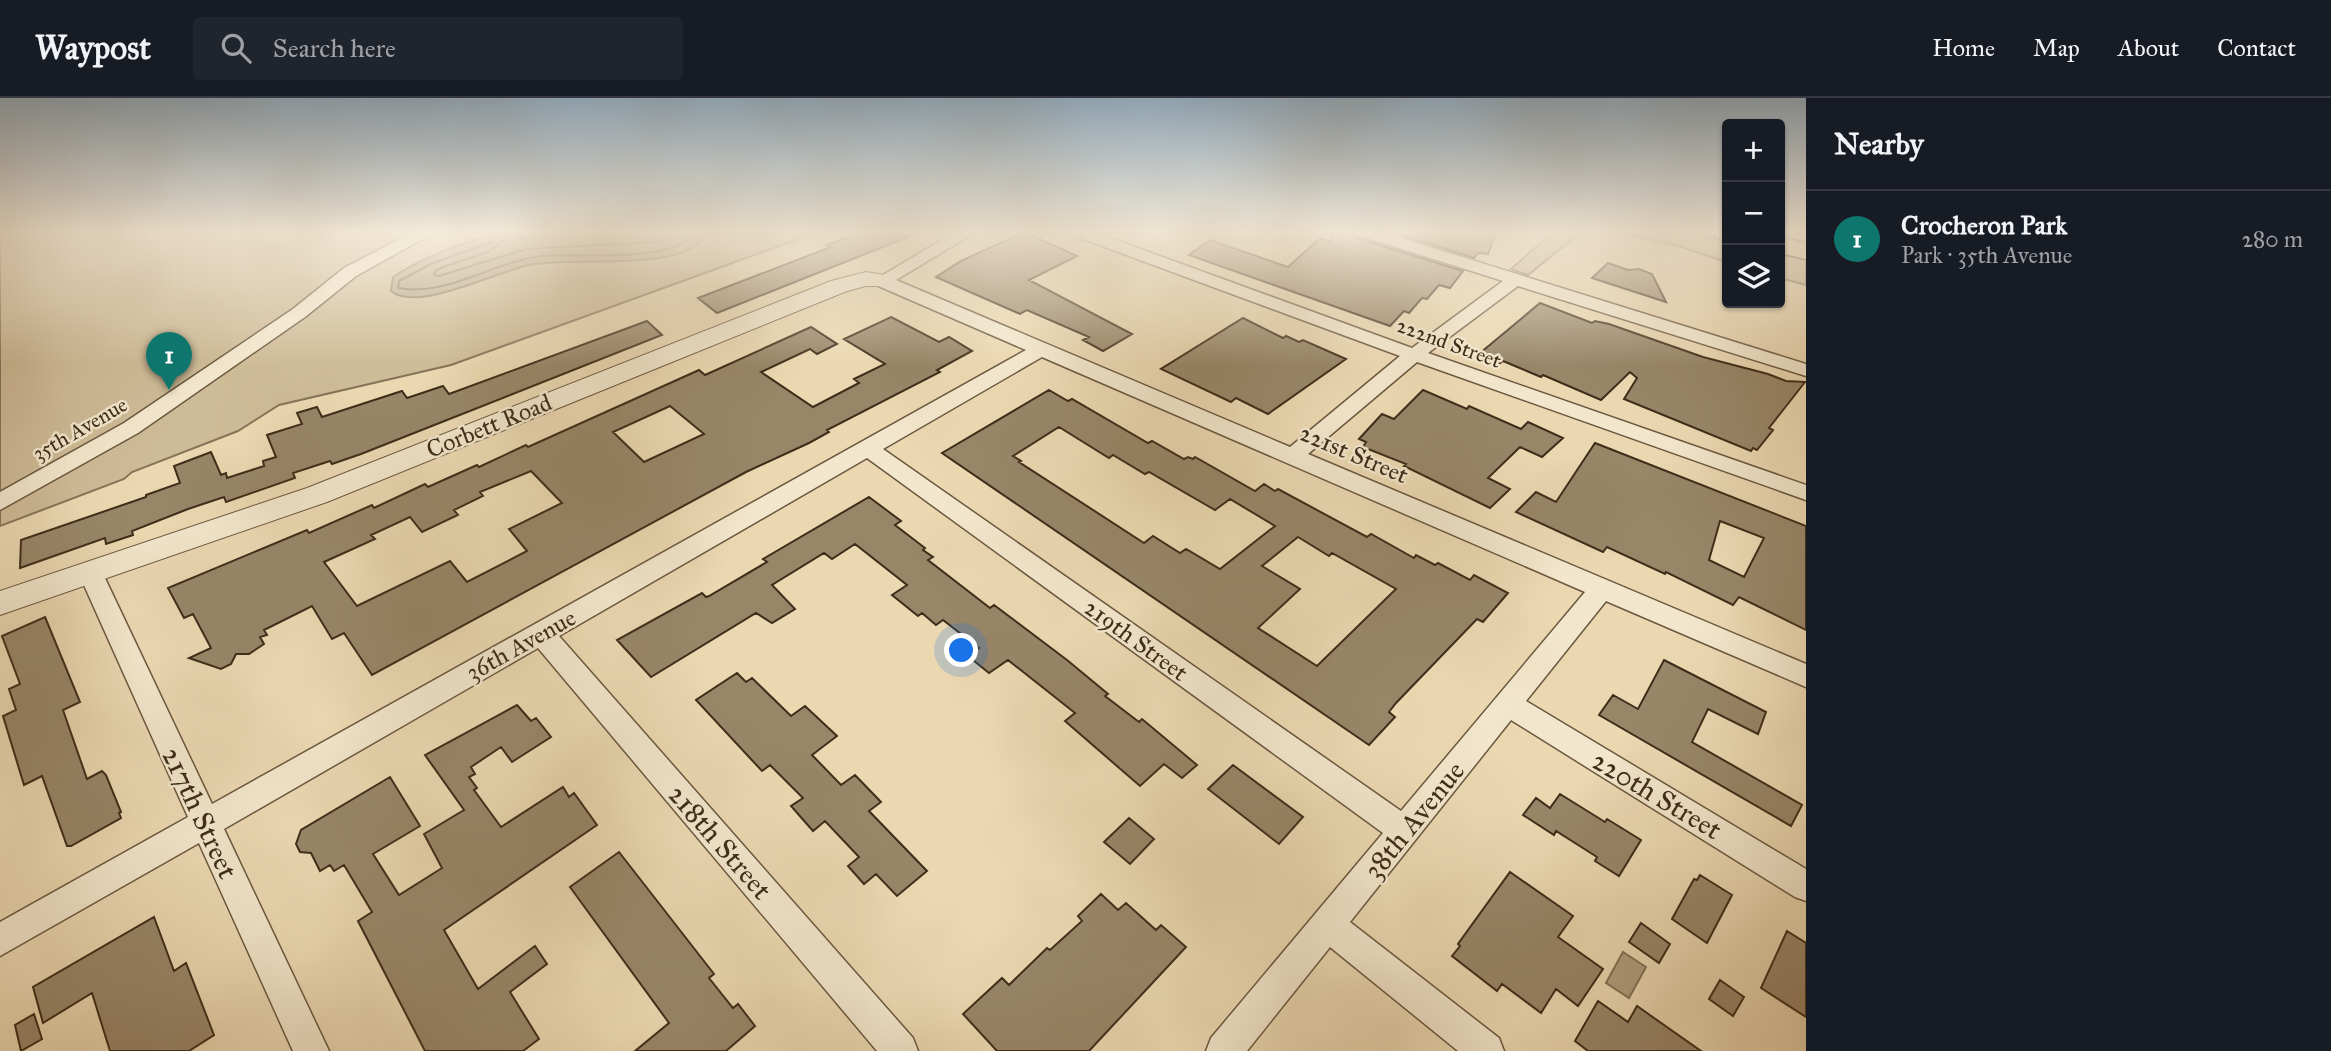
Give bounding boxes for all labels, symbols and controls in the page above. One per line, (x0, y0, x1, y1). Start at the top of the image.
search box (193, 17, 683, 80)
text: Waypost (35, 28, 151, 68)
icon: search (217, 29, 255, 67)
text: Search here (273, 32, 396, 64)
text: Home (1932, 33, 1995, 63)
text: Map (2033, 33, 2080, 63)
text: About (2118, 33, 2179, 63)
text: Contact (2217, 33, 2296, 63)
map controls (1722, 119, 1785, 308)
button: + (1722, 119, 1785, 182)
text: Nearby (1834, 126, 1924, 162)
button: − (1722, 182, 1785, 245)
text: Crocheron Park (1901, 209, 2067, 241)
text: 1 (1852, 225, 1862, 253)
text: 280 m (2242, 225, 2303, 253)
text: Park · 35th Avenue (1901, 241, 2072, 269)
button: layers (1722, 245, 1785, 308)
street label: 222nd Street (1393, 312, 1505, 374)
pin: 1 (146, 332, 192, 390)
street label: Corbett Road (422, 387, 556, 465)
street label: 35th Avenue (28, 391, 132, 466)
street label: 221st Street (1295, 418, 1413, 490)
street label: 219th Street (1078, 592, 1194, 688)
street label: 36th Avenue (461, 603, 581, 687)
your location (944, 633, 978, 667)
street label: 217th Street (154, 742, 246, 884)
street label: 220th Street (1586, 743, 1728, 847)
street label: 38th Avenue (1356, 754, 1472, 886)
street label: 218th Street (661, 777, 779, 907)

